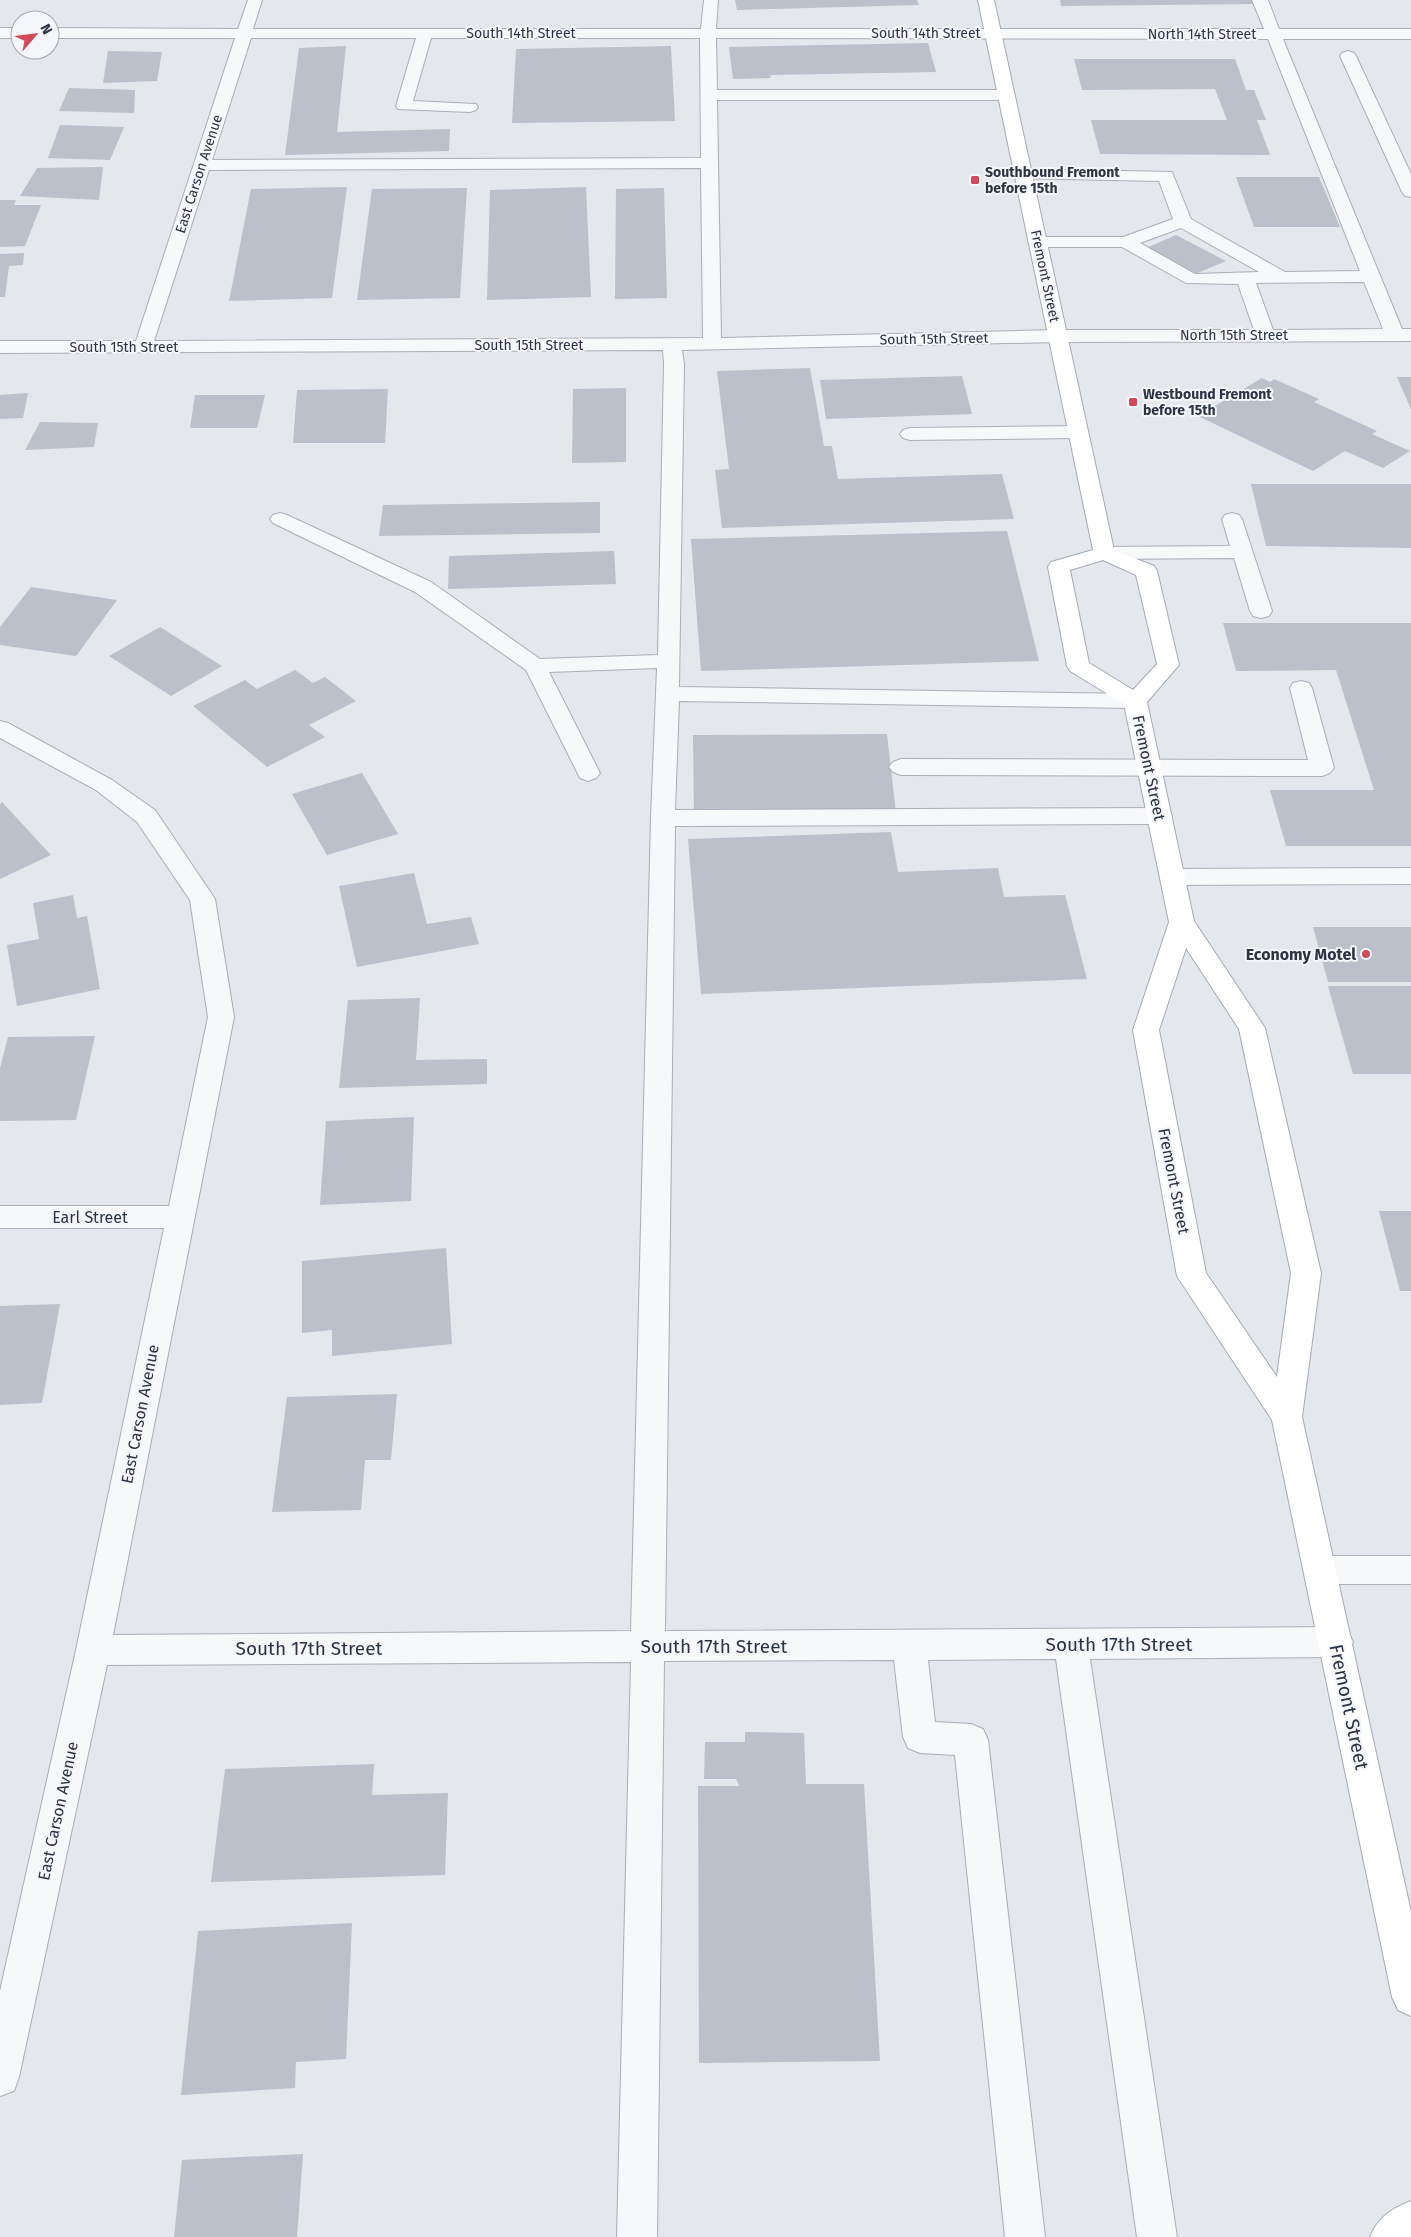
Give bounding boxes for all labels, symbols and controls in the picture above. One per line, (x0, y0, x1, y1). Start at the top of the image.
north arrow (10, 10, 60, 60)
text: N (36, 21, 56, 37)
street label: South 14th Street (466, 25, 577, 42)
street label: South 14th Street (871, 25, 982, 42)
street label: North 14th Street (1148, 26, 1257, 43)
street label: East Carson Avenue (172, 113, 226, 235)
place label: Southbound Fremont before 15th (985, 164, 1120, 197)
marker: Southbound Fremont before 15th (969, 174, 981, 186)
street label: Fremont Street (1027, 228, 1063, 325)
street label: North 15th Street (1180, 327, 1289, 344)
street label: South 15th Street (879, 330, 990, 348)
street label: South 15th Street (475, 337, 584, 354)
street label: South 15th Street (70, 339, 179, 356)
place label: Westbound Fremont before 15th (1143, 386, 1272, 419)
marker: Westbound Fremont before 15th (1127, 396, 1139, 408)
street label: Fremont Street (1129, 713, 1170, 823)
place label: Economy Motel (1246, 945, 1356, 964)
marker: Economy Motel (1360, 948, 1372, 960)
street label: Fremont Street (1154, 1126, 1194, 1236)
street label: Earl Street (52, 1208, 128, 1227)
street label: East Carson Avenue (117, 1343, 163, 1485)
street label: South 17th Street (1046, 1633, 1193, 1656)
street label: South 17th Street (641, 1635, 788, 1658)
street label: South 17th Street (236, 1637, 383, 1660)
street label: Fremont Street (1324, 1642, 1374, 1772)
street label: East Carson Avenue (34, 1740, 82, 1882)

